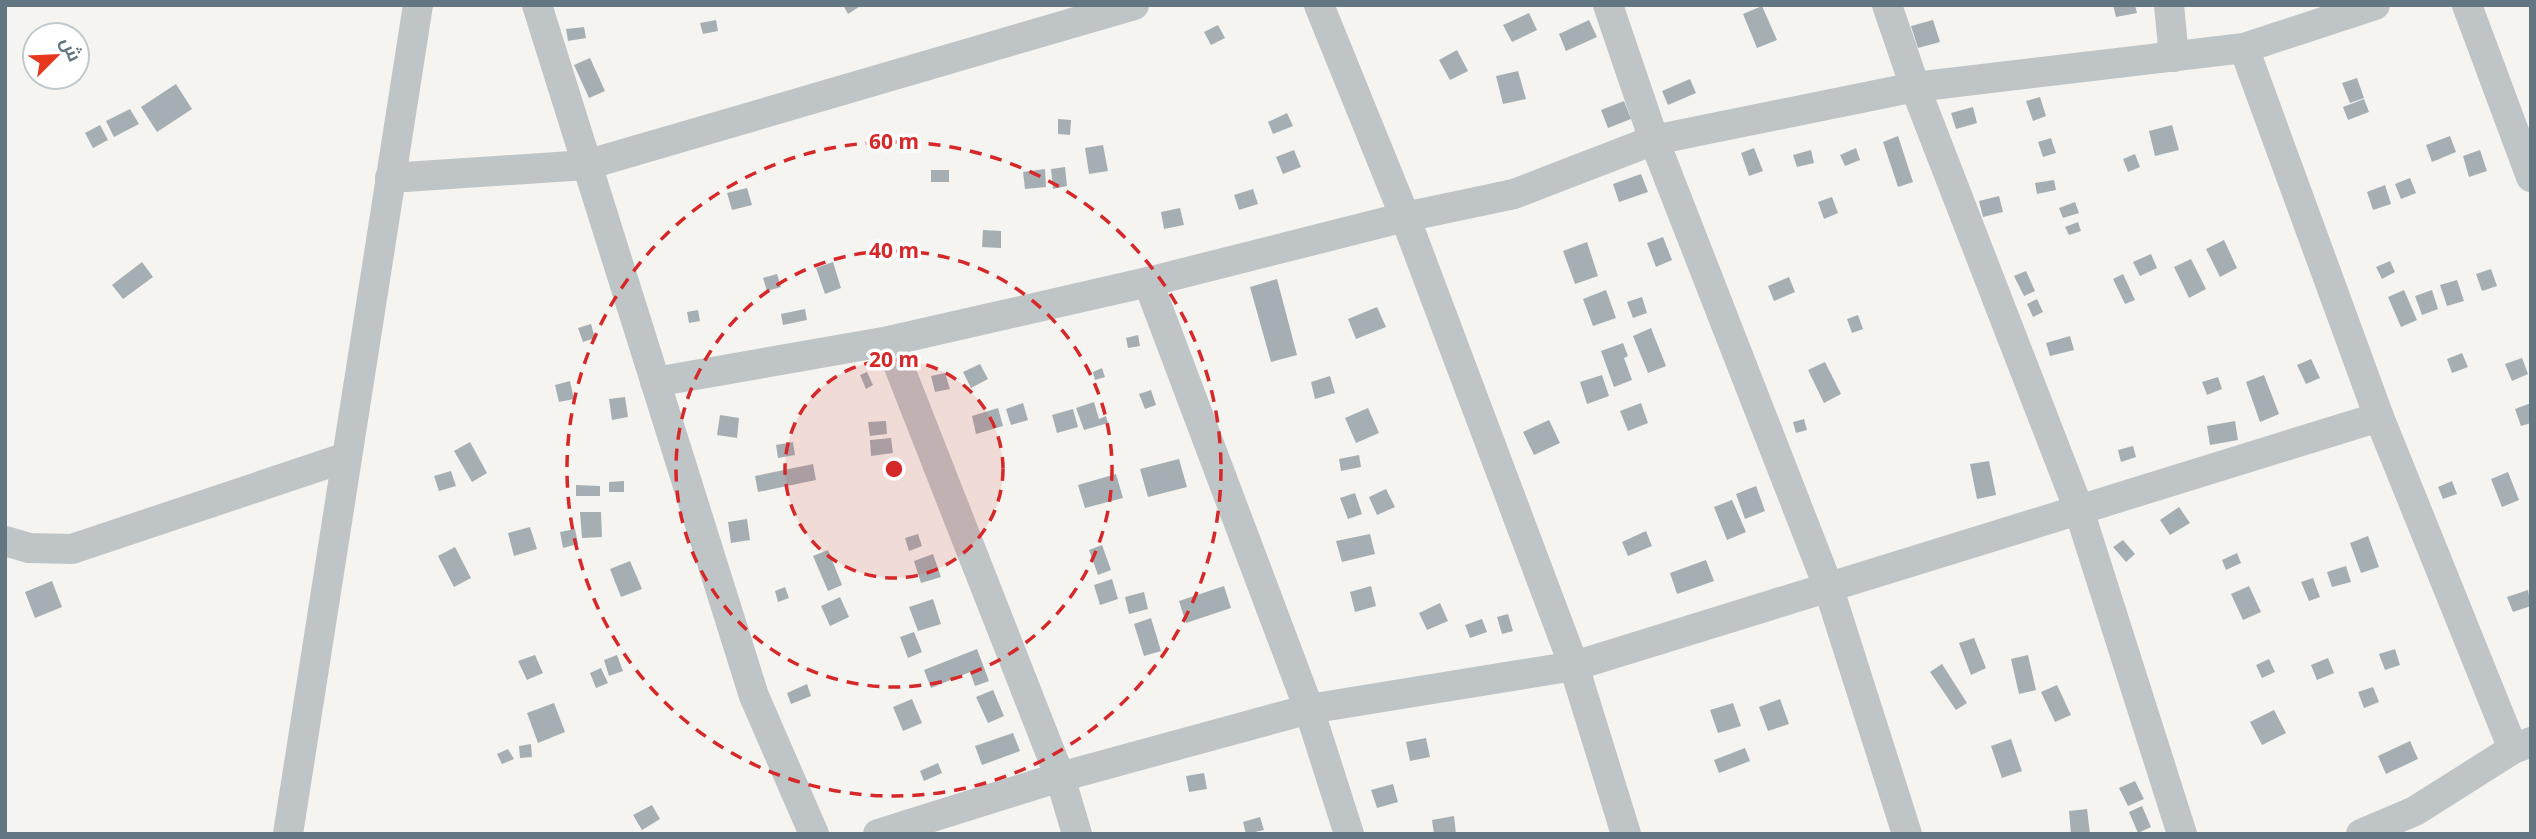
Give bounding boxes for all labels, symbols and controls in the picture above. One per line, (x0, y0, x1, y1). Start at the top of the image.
north arrow (21, 21, 91, 91)
text: ش (55, 33, 88, 66)
text: 60 m (869, 127, 919, 155)
text: 40 m (869, 236, 919, 264)
text: 20 m (869, 345, 919, 373)
centre of rings (882, 457, 906, 481)

